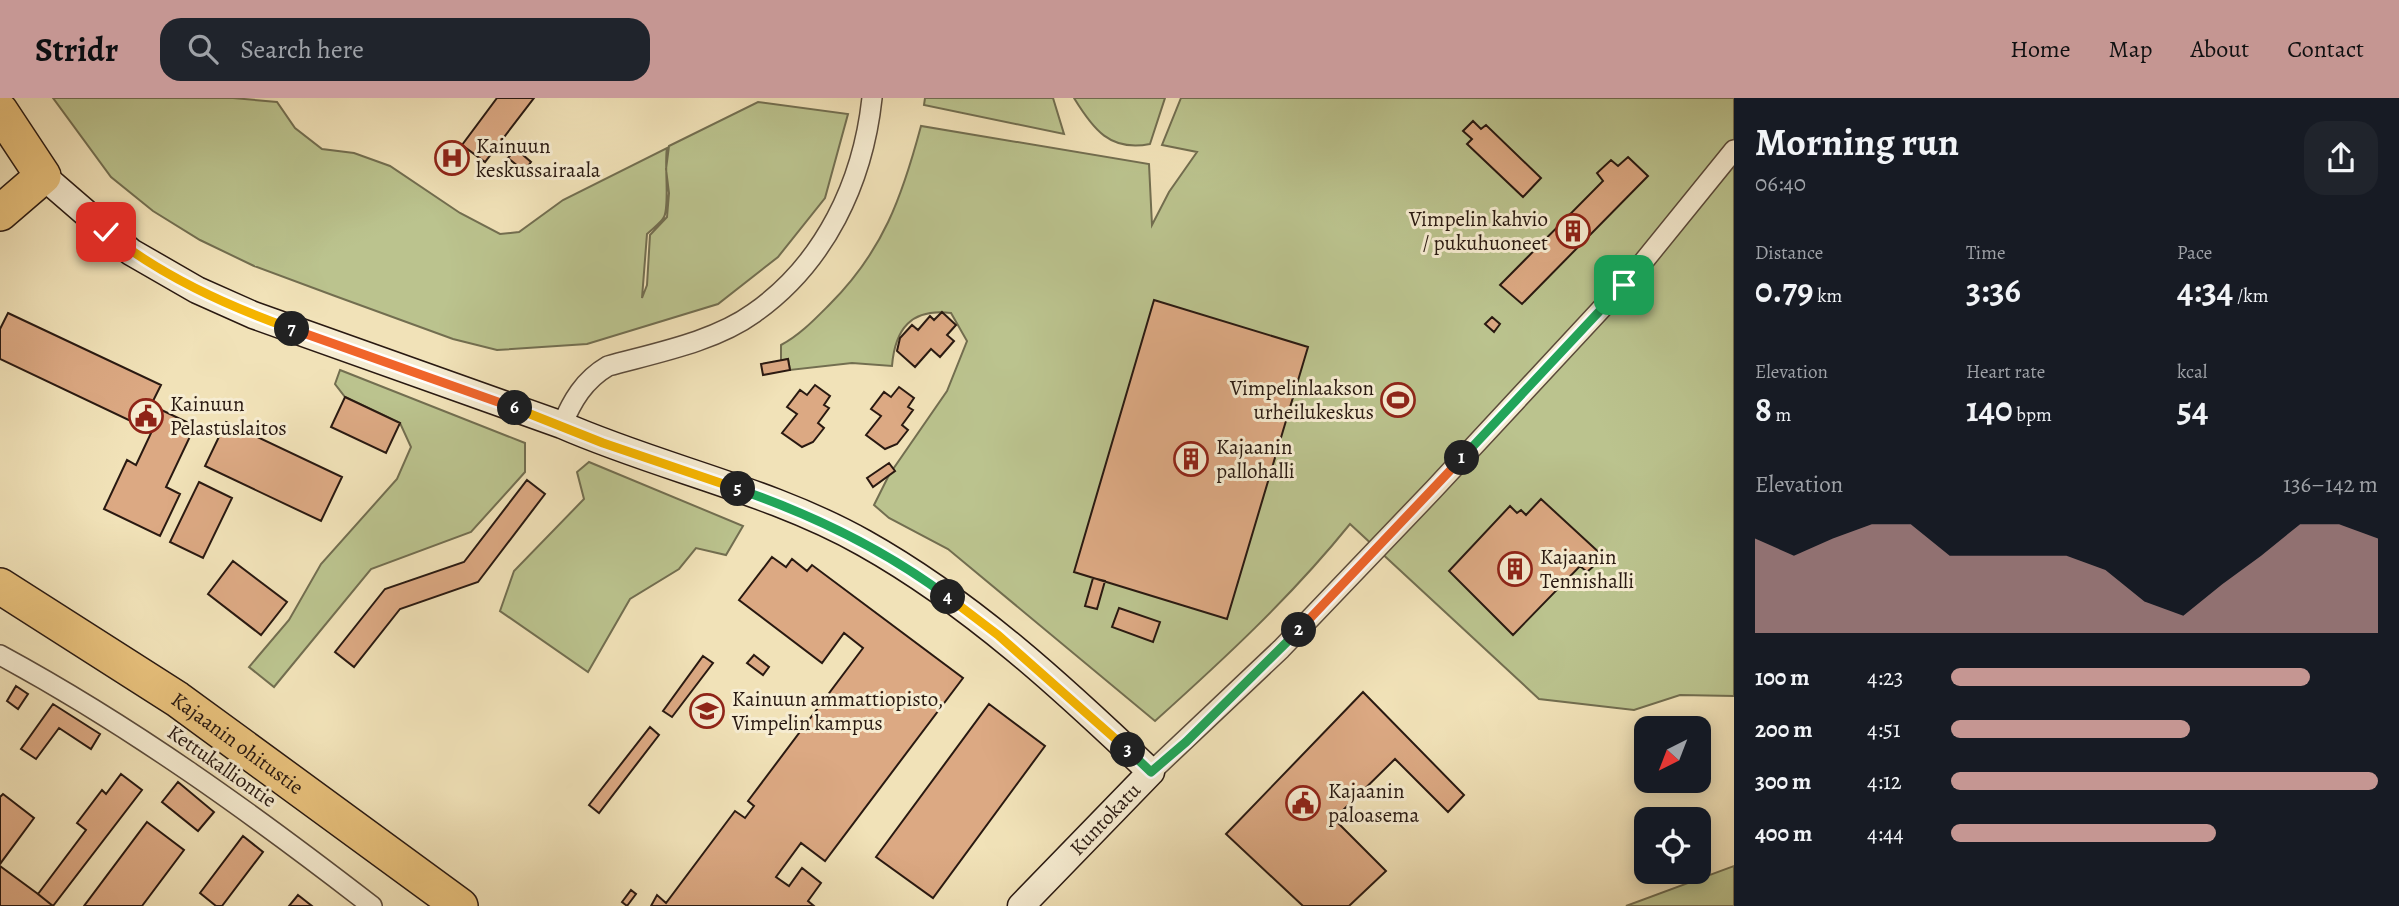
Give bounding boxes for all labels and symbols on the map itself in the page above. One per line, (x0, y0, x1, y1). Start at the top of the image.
place label: Kainuun keskussairaala (476, 132, 601, 184)
hospital icon: Kainuun keskussairaala (433, 139, 471, 177)
pin (76, 202, 136, 262)
place label: Vimpelin kahvio / pukuhuoneet (1408, 205, 1548, 257)
building icon: Vimpelin kahvio / pukuhuoneet (1554, 212, 1592, 250)
pin (1594, 255, 1654, 315)
pin: 7 (274, 312, 310, 346)
place label: Vimpelinlaakson urheilukeskus (1229, 374, 1374, 426)
sports icon: Vimpelinlaakson urheilukeskus (1379, 381, 1417, 419)
place label: Kainuun Pelastuslaitos (170, 390, 287, 442)
pin: 6 (498, 390, 532, 426)
public building icon: Kainuun Pelastuslaitos (127, 397, 165, 435)
place label: Kajaanin pallohalli (1216, 433, 1295, 485)
building icon: Kajaanin pallohalli (1172, 440, 1210, 478)
pin: 1 (1444, 440, 1480, 476)
pin: 5 (720, 472, 756, 506)
place label: Kajaanin Tennishalli (1540, 543, 1634, 595)
building icon: Kajaanin Tennishalli (1496, 550, 1534, 588)
pin: 4 (930, 580, 965, 614)
pin: 2 (1282, 612, 1316, 648)
place label: Kainuun ammattiopisto, Vimpelin kampus (731, 685, 944, 737)
street label: Kajaanin ohitustie (166, 686, 309, 801)
school or university icon: Kainuun ammattiopisto, Vimpelin kampus (688, 692, 726, 730)
north arrow (1634, 716, 1712, 793)
street label: Kettukalliontie (162, 718, 282, 814)
pin: 3 (1110, 732, 1146, 768)
street label: Kuntokatu (1063, 776, 1147, 862)
place label: Kajaanin paloasema (1328, 777, 1420, 829)
public building icon: Kajaanin paloasema (1284, 784, 1322, 822)

